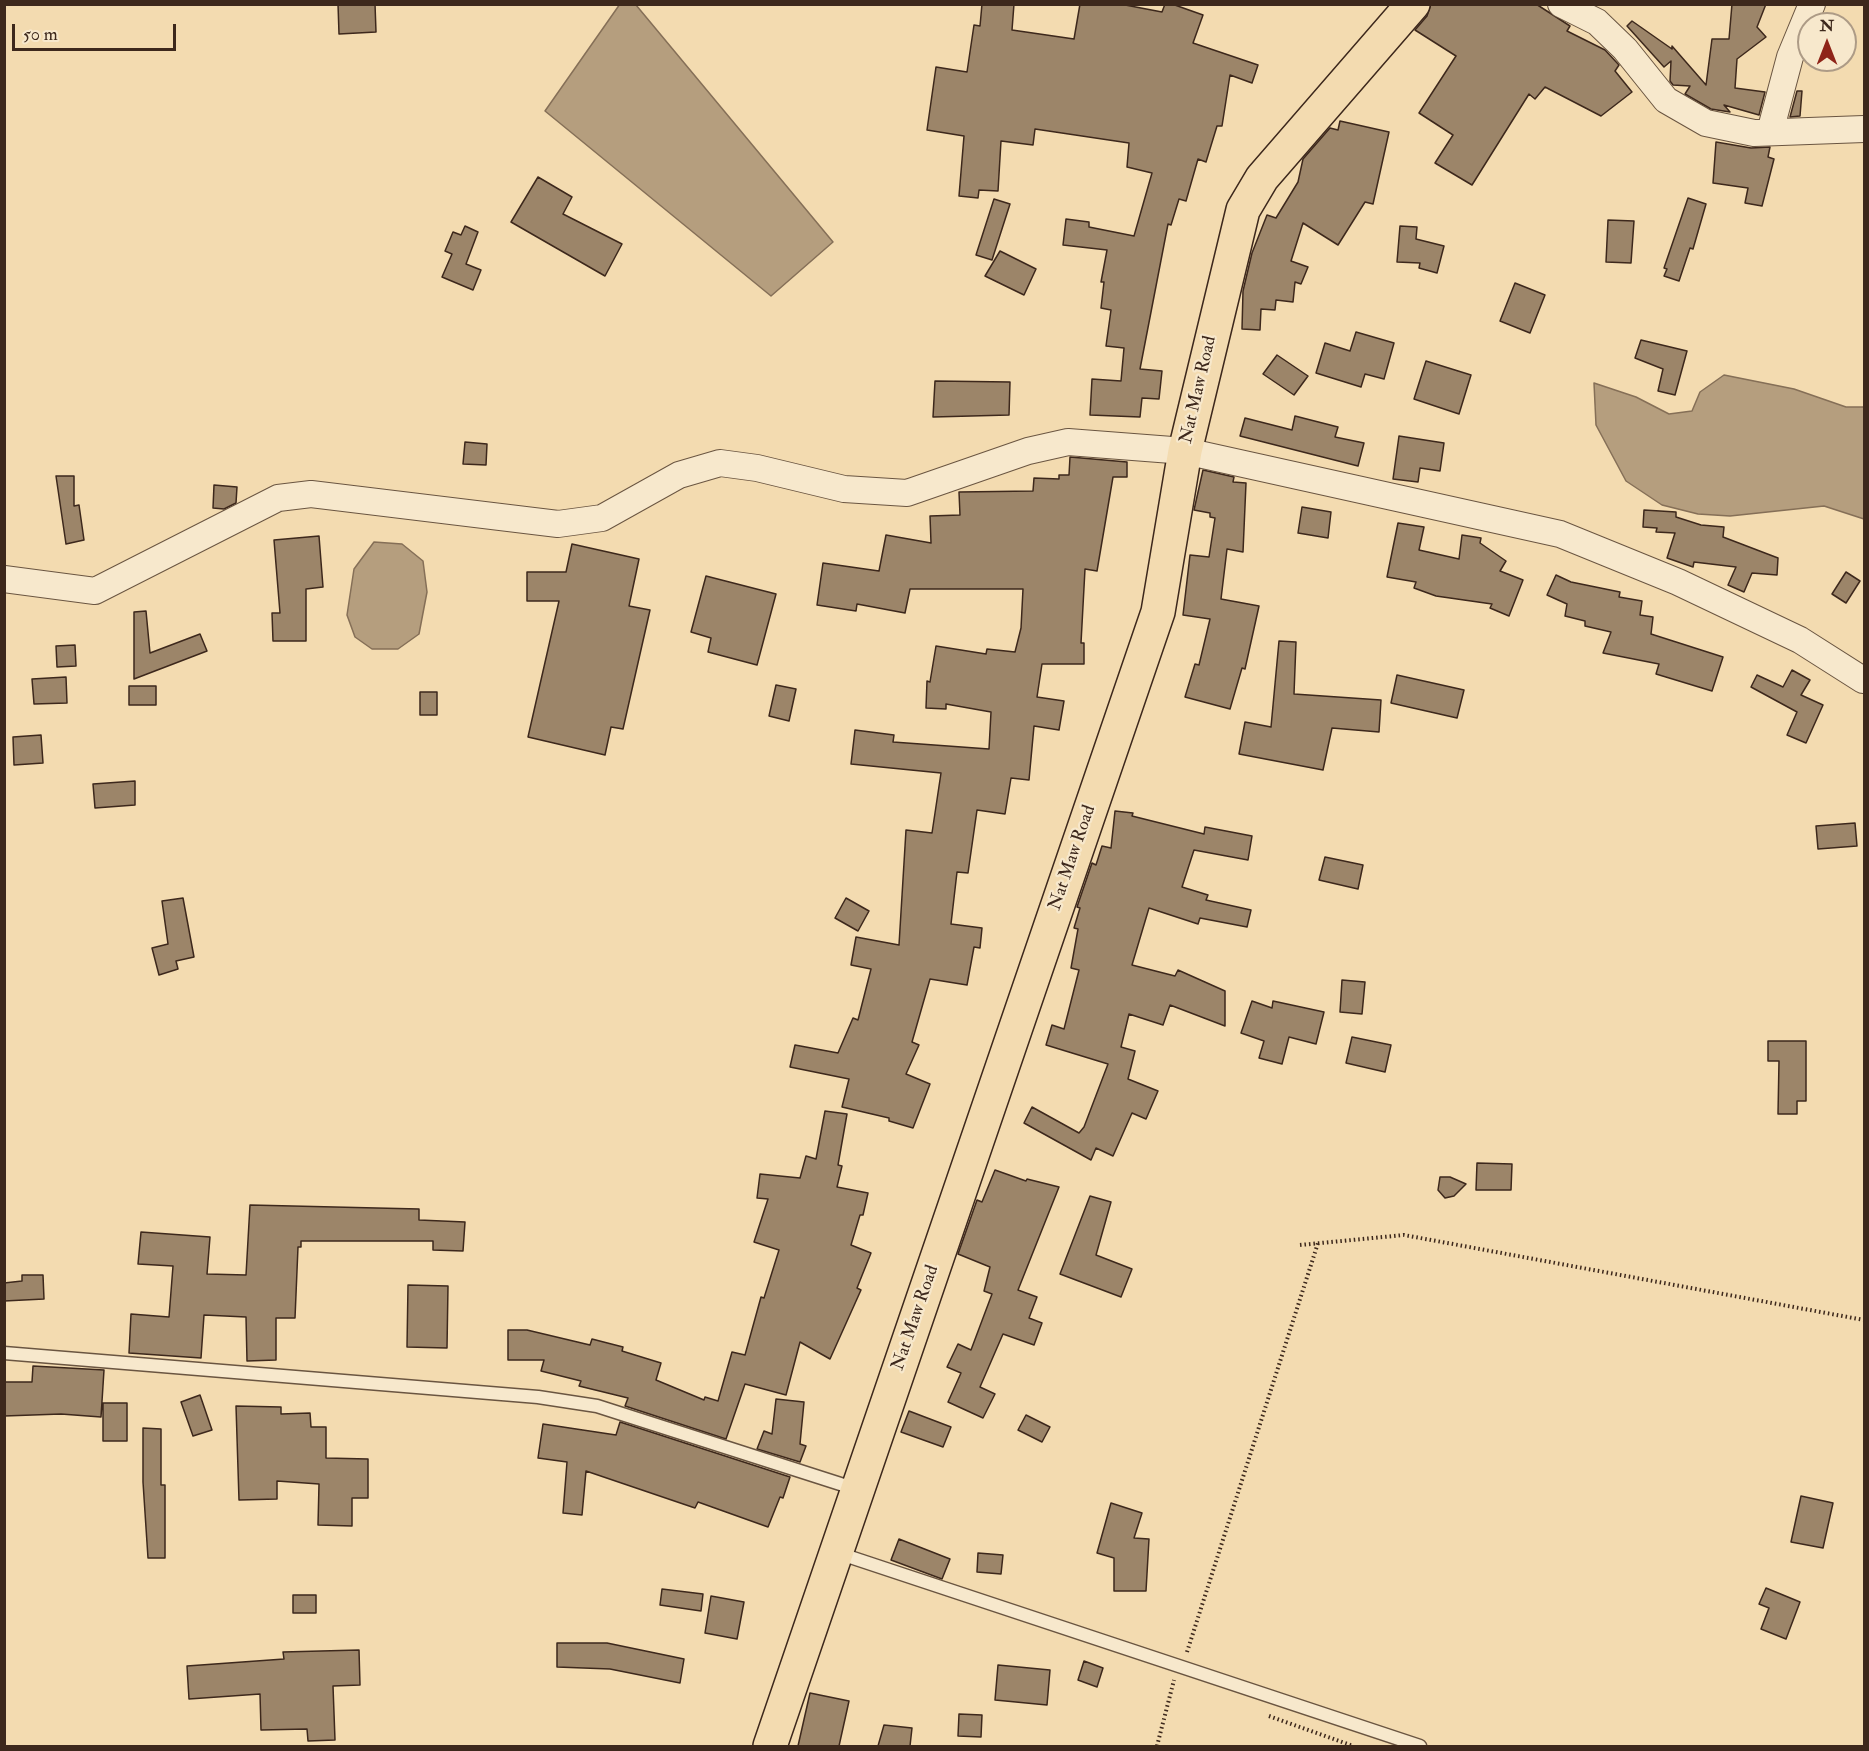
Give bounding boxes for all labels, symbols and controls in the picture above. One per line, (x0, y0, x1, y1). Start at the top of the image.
scale bar (15, 12, 178, 50)
north arrow (1797, 12, 1857, 72)
text: N (1820, 16, 1834, 36)
text: 50 m (23, 23, 58, 46)
street label: Nat Maw Road (1176, 334, 1222, 446)
street label: Nat Maw Road (1045, 803, 1101, 913)
street label: Nat Maw Road (888, 1263, 944, 1373)

